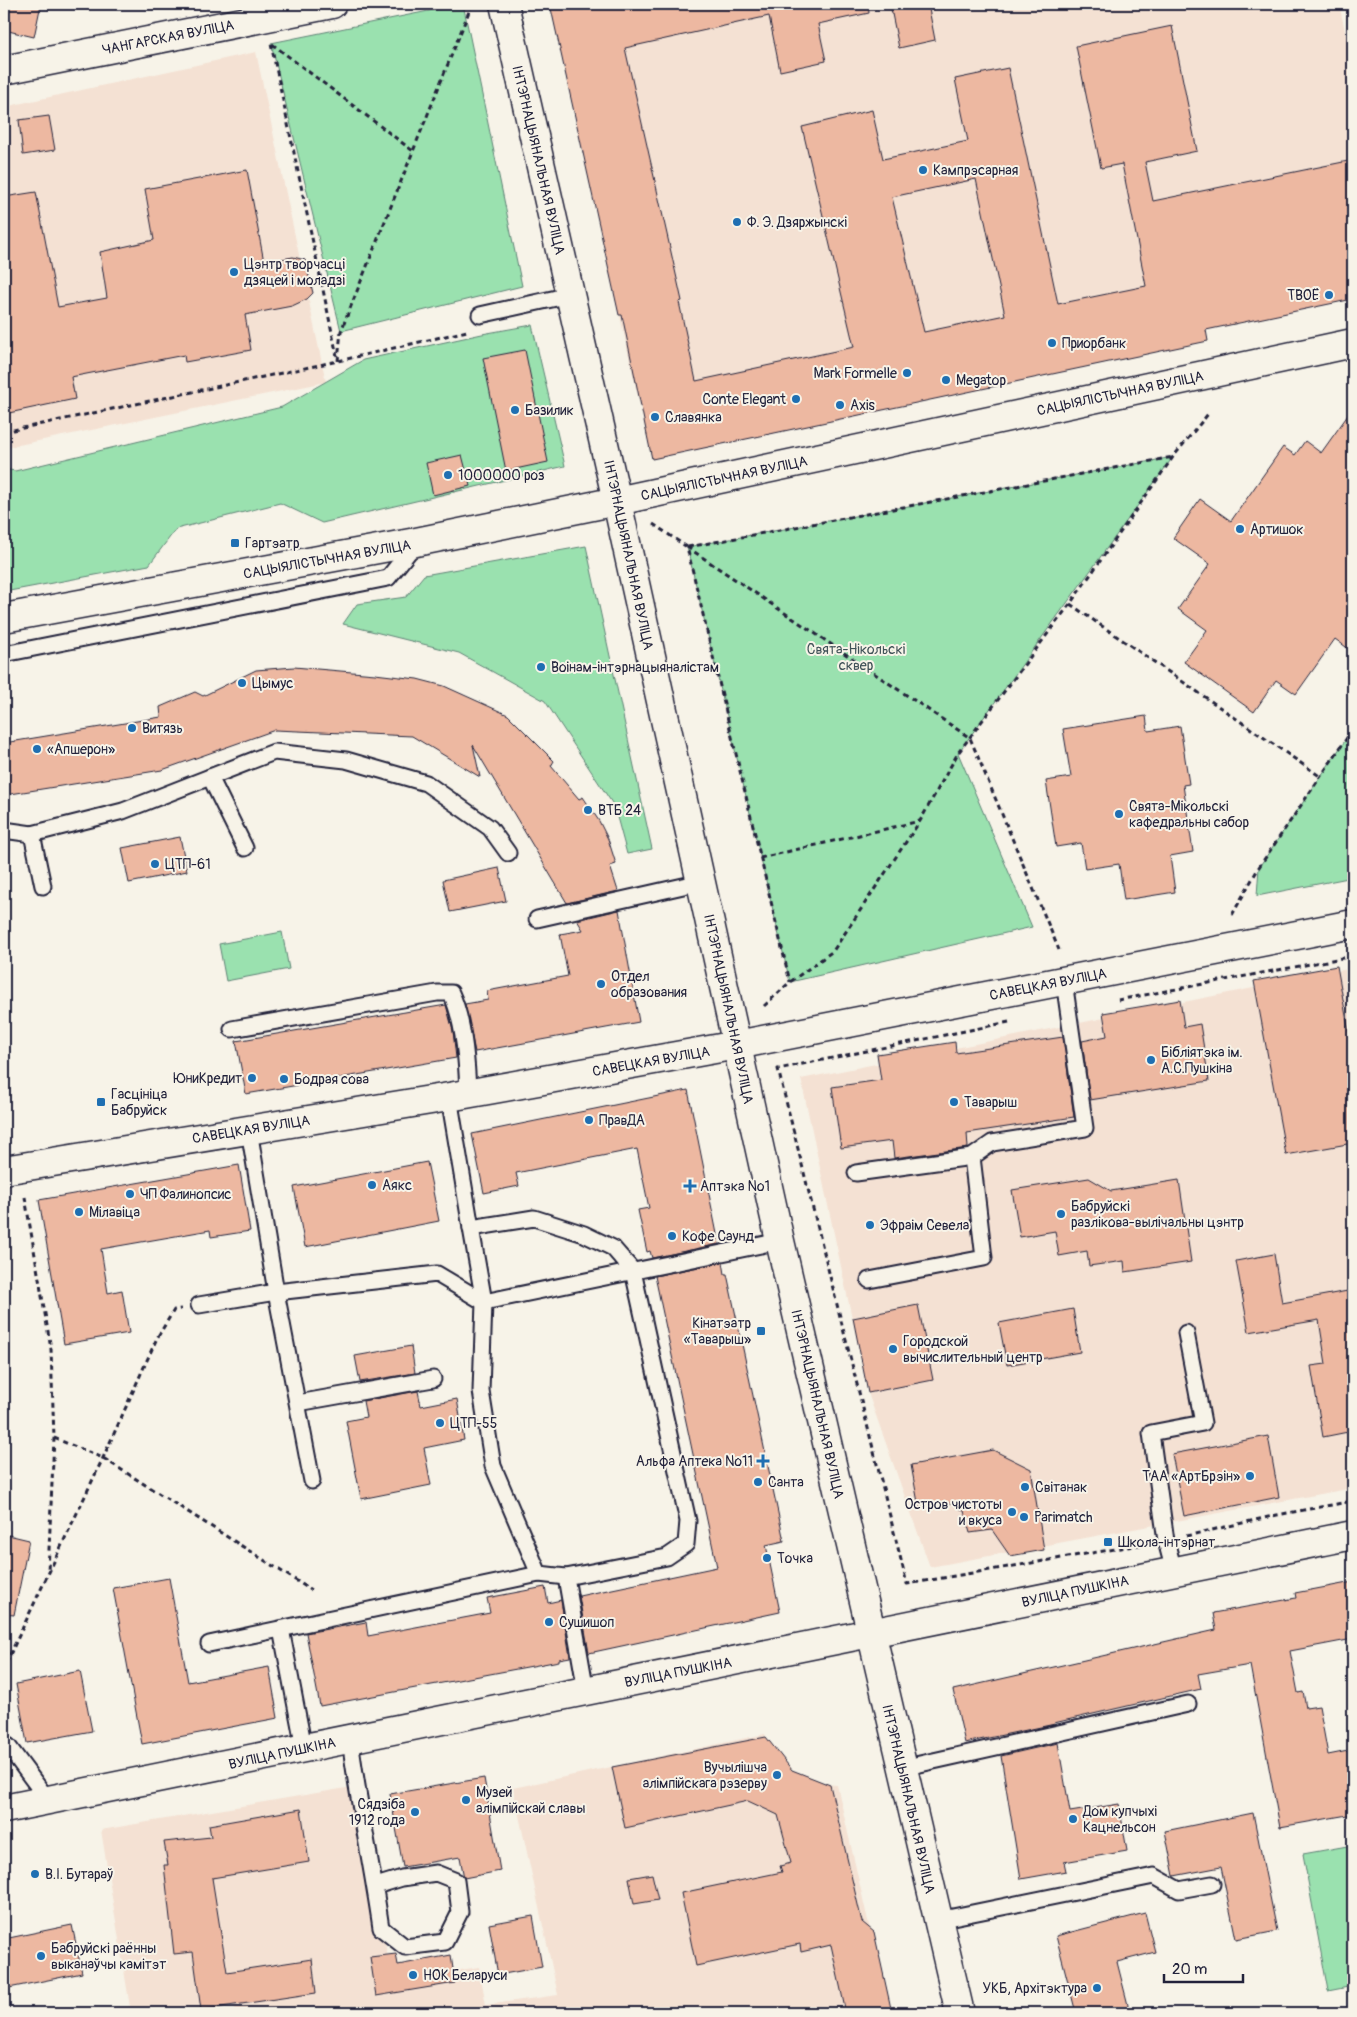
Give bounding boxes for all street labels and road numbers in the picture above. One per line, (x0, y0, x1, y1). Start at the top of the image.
street label: ЧАНГАРСКАЯ ВУЛІЦА (101, 16, 235, 59)
street label: ІНТЭРНАЦЫЯНАЛЬНАЯ ВУЛІЦА (508, 64, 569, 256)
street label: САЦЫЯЛІСТЫЧНАЯ ВУЛІЦА (1035, 368, 1205, 419)
street label: САЦЫЯЛІСТЫЧНАЯ ВУЛІЦА (639, 453, 809, 504)
street label: ІНТЭРНАЦЫЯНАЛЬНАЯ ВУЛІЦА (600, 459, 657, 652)
street label: САЦЫЯЛІСТЫЧНАЯ ВУЛІЦА (242, 536, 412, 583)
street label: ІНТЭРНАЦЫЯНАЛЬНАЯ ВУЛІЦА (700, 913, 757, 1106)
street label: САВЕЦКАЯ ВУЛІЦА (988, 965, 1108, 1004)
street label: САВЕЦКАЯ ВУЛІЦА (591, 1043, 711, 1080)
street label: САВЕЦКАЯ ВУЛІЦА (191, 1112, 311, 1147)
street label: ІНТЭРНАЦЫЯНАЛЬНАЯ ВУЛІЦА (787, 1308, 848, 1500)
street label: ВУЛІЦА ПУШКІНА (1020, 1572, 1130, 1611)
street label: ВУЛІЦА ПУШКІНА (623, 1654, 733, 1691)
street label: ІНТЭРНАЦЫЯНАЛЬНАЯ ВУЛІЦА (878, 1703, 939, 1895)
street label: ВУЛІЦА ПУШКІНА (227, 1734, 337, 1773)

